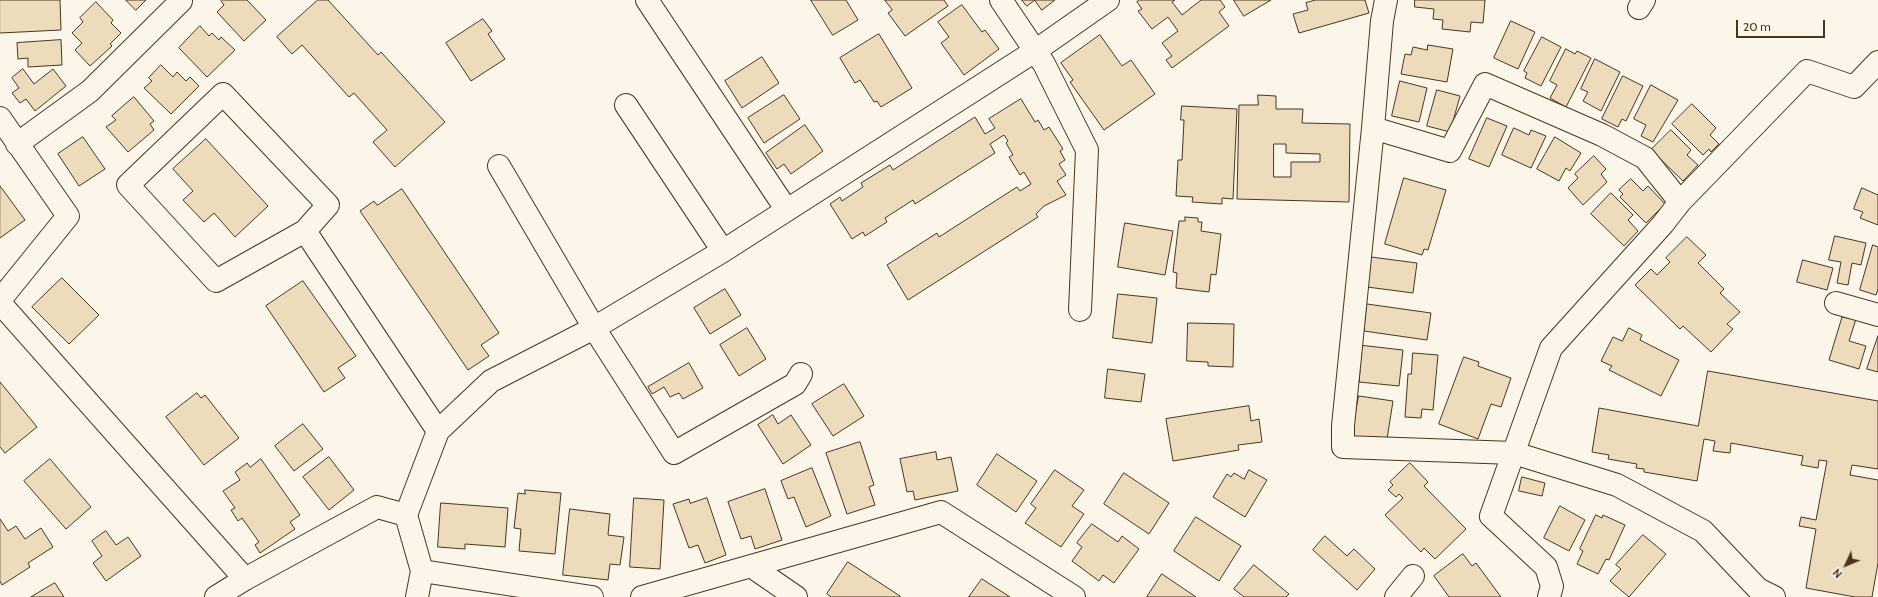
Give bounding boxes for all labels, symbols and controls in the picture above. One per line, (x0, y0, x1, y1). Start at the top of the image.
scale bar (1738, 12, 1827, 38)
text: 20 m (1743, 19, 1771, 34)
north arrow (1826, 545, 1866, 585)
text: N (1830, 566, 1845, 581)

